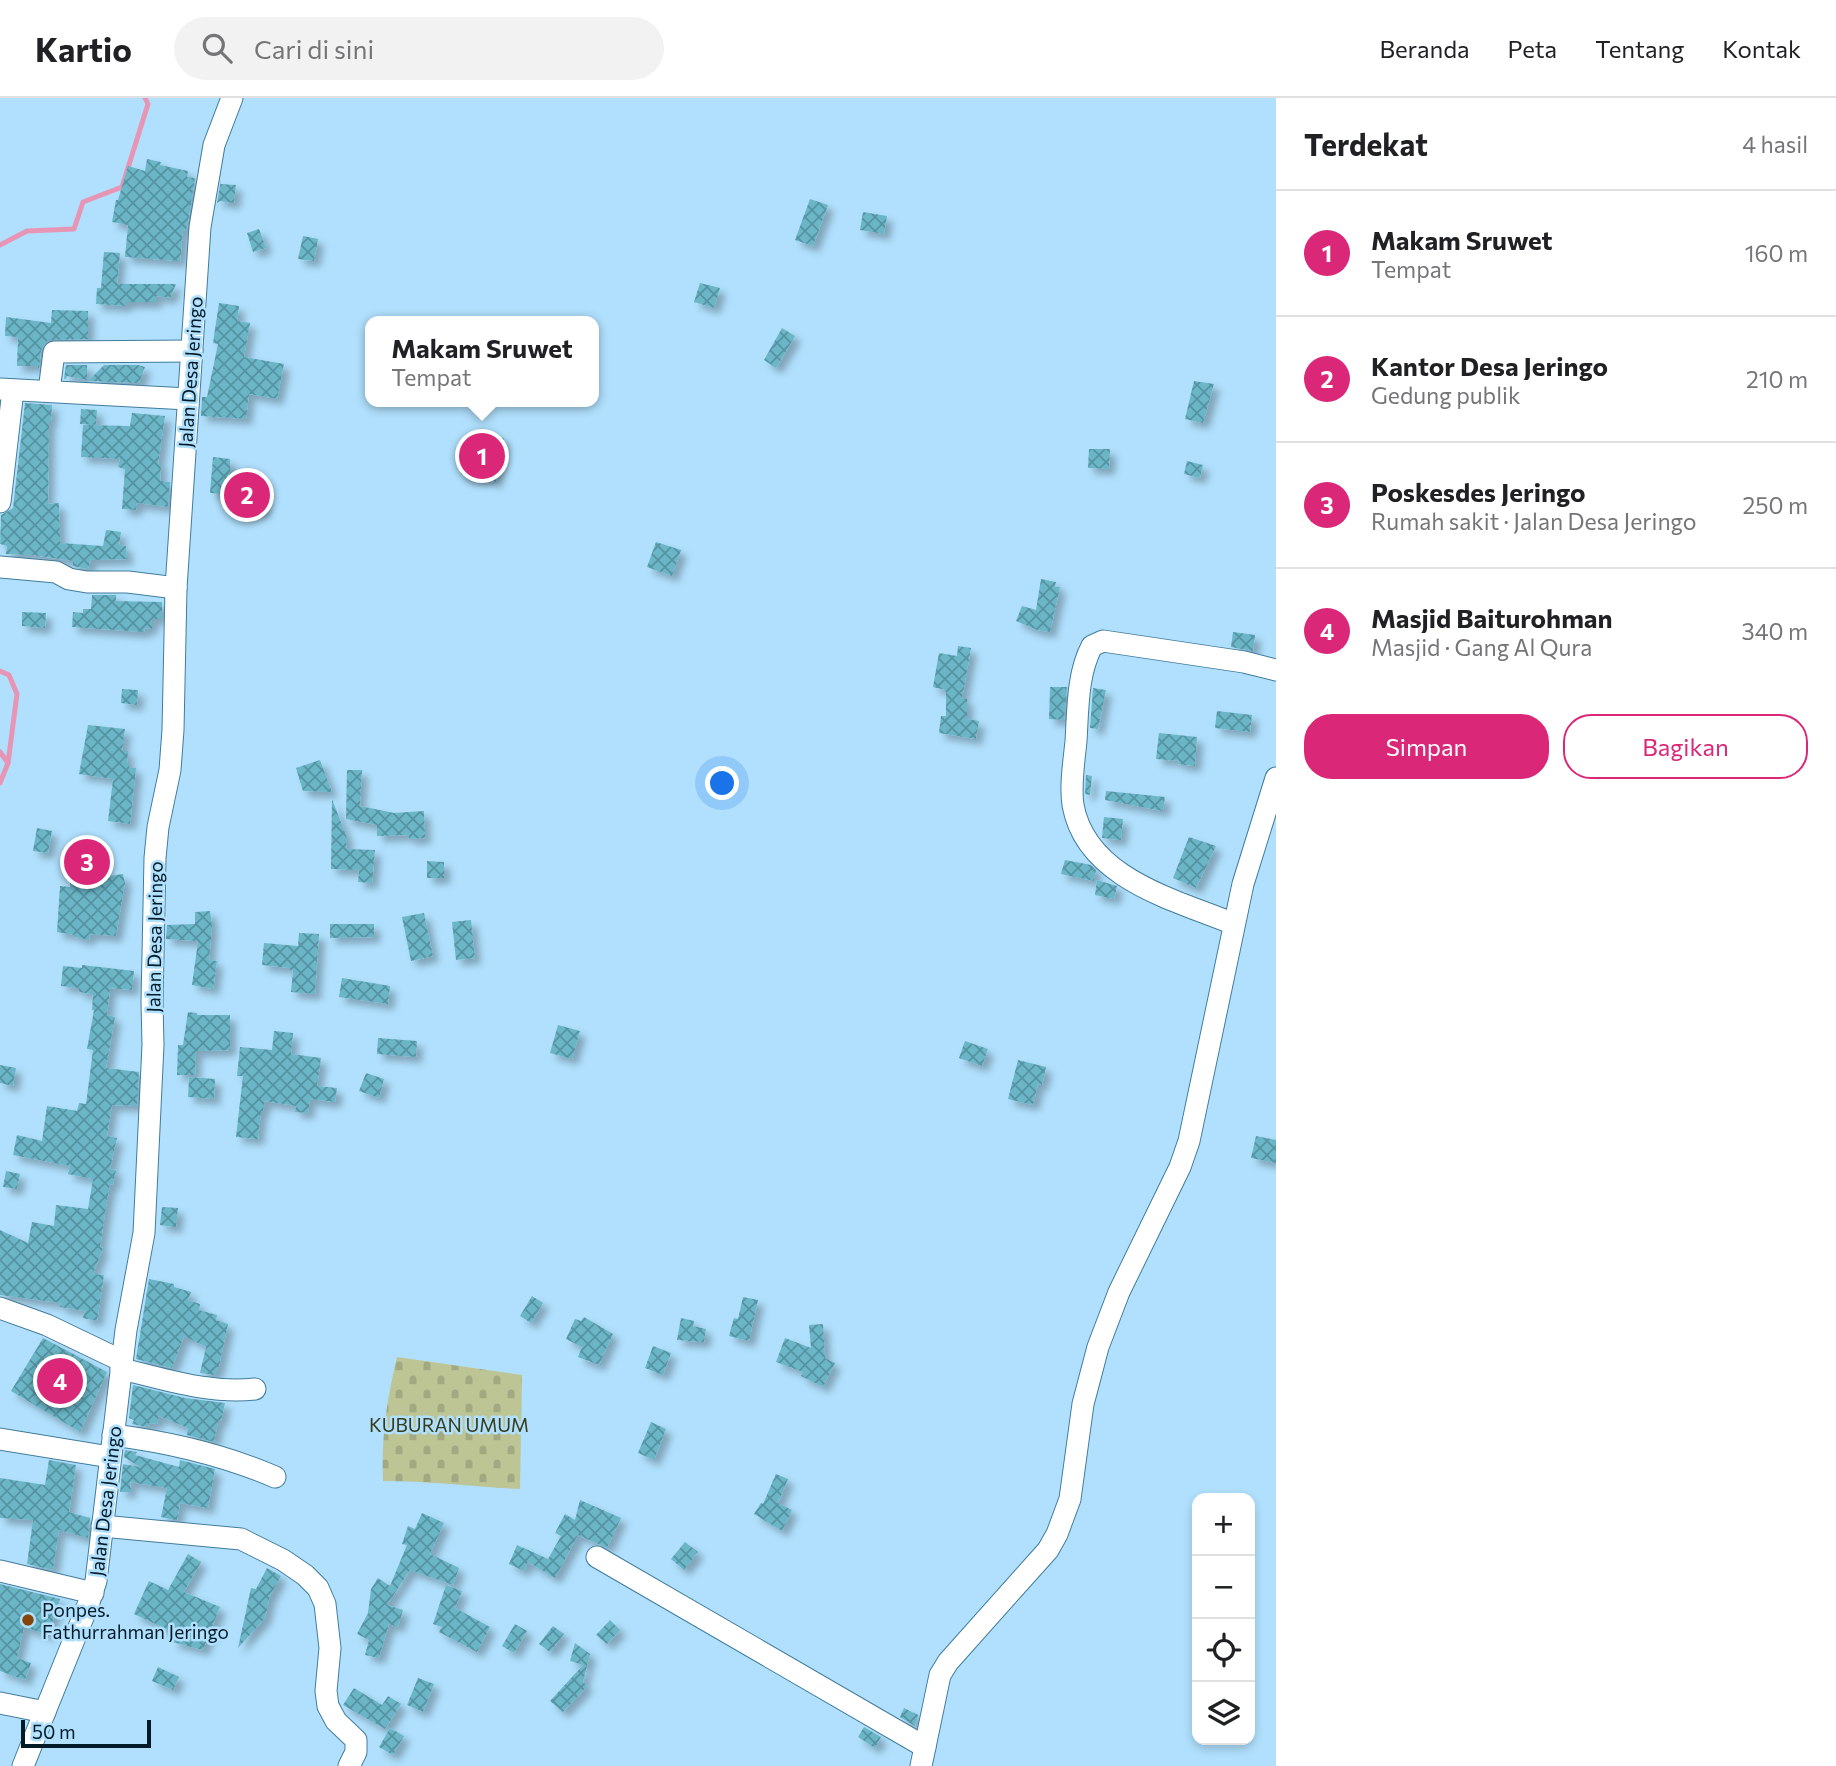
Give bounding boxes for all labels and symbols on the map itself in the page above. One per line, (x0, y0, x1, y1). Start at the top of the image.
street label: Jalan Desa Jeringo (173, 296, 207, 448)
pin: 1 (459, 430, 505, 482)
pin: 2 (224, 469, 270, 521)
your location (705, 766, 739, 800)
pin: 3 (64, 836, 110, 888)
street label: Jalan Desa Jeringo (141, 861, 167, 1013)
pin: 4 (37, 1355, 83, 1407)
park label: KUBURAN UMUM (369, 1413, 529, 1436)
street label: Jalan Desa Jeringo (84, 1424, 126, 1578)
place label: Ponpes. Fathurrahman Jeringo (42, 1598, 229, 1643)
marker: Ponpes. Fathurrahman Jeringo (20, 1612, 36, 1628)
scale bar (21, 1717, 150, 1749)

